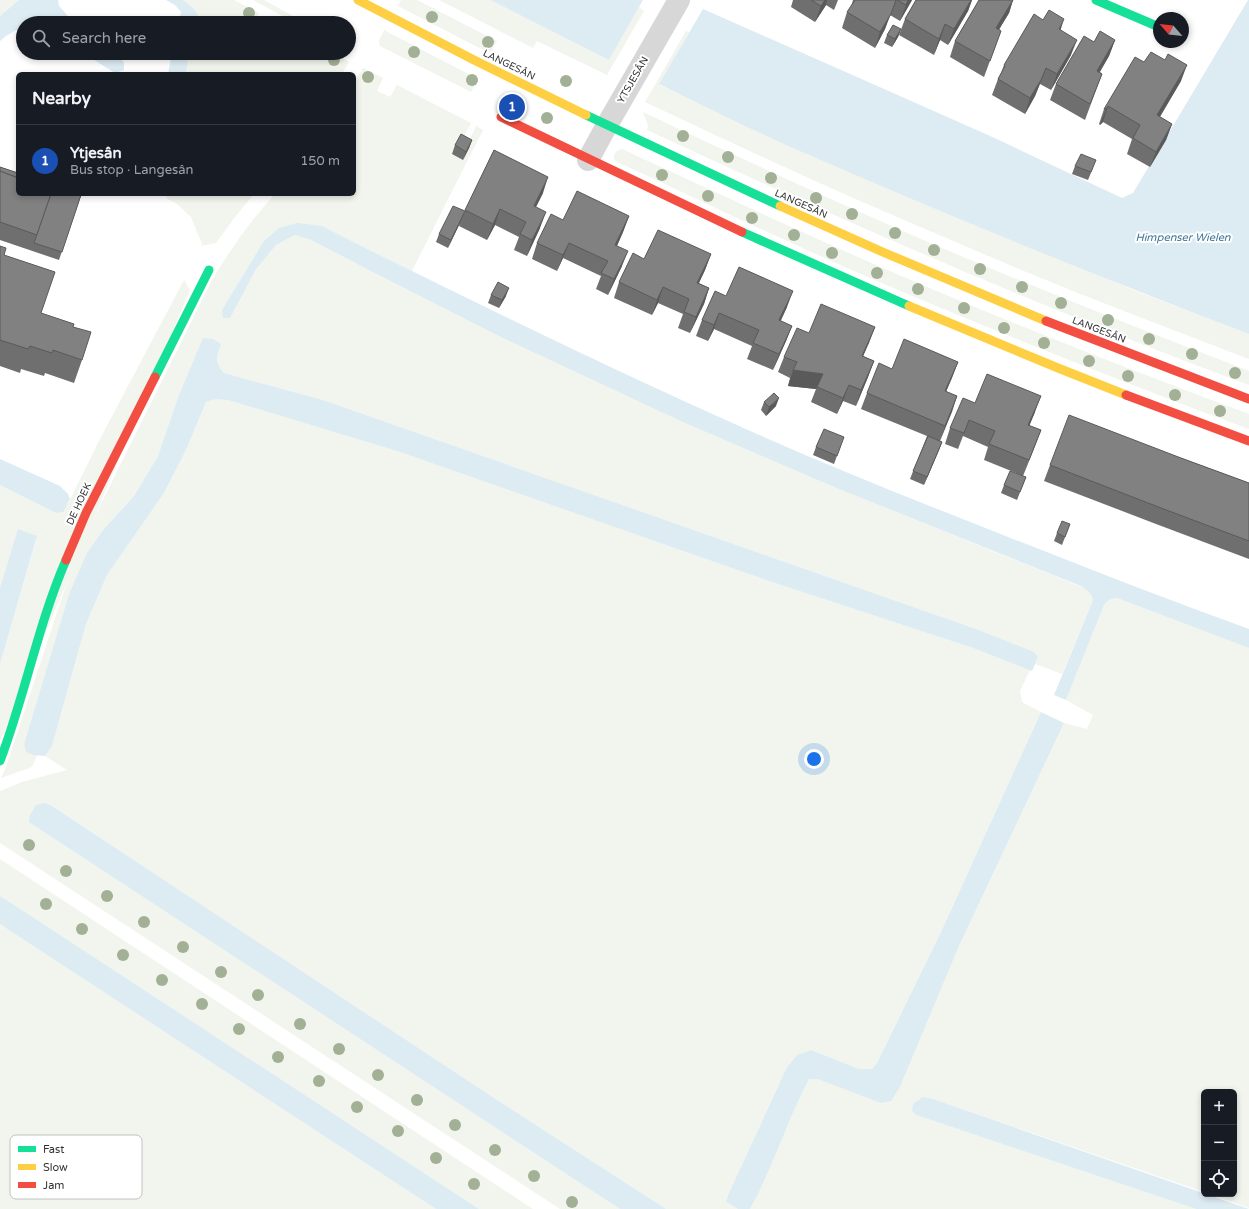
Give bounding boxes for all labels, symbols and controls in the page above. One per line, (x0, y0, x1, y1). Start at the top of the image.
north arrow (1153, 12, 1189, 48)
search box (16, 16, 356, 60)
icon: search (30, 27, 52, 49)
text: Search here (62, 29, 146, 47)
street label: LANGESÂN (481, 47, 537, 83)
street label: YTSJESÂN (615, 55, 651, 105)
text: Nearby (32, 88, 91, 109)
pin: 1 (499, 92, 525, 122)
text: Ytjesân (70, 144, 122, 162)
text: 1 (41, 153, 49, 169)
text: 150 m (300, 153, 340, 169)
text: Bus stop · Langesân (70, 162, 194, 178)
street label: LANGESÂN (773, 187, 829, 221)
water label: Himpenser Wielen (1135, 231, 1231, 244)
street label: LANGESÂN (1070, 314, 1128, 346)
street label: DE HOEK (64, 481, 94, 527)
your location (804, 749, 824, 769)
map controls (1201, 1089, 1237, 1197)
button: + (1201, 1089, 1237, 1125)
button: − (1201, 1125, 1237, 1161)
legend (10, 1135, 142, 1199)
text: Fast (43, 1143, 64, 1156)
text: Slow (43, 1161, 68, 1174)
button: locate (1201, 1161, 1237, 1197)
text: Jam (43, 1179, 64, 1192)

